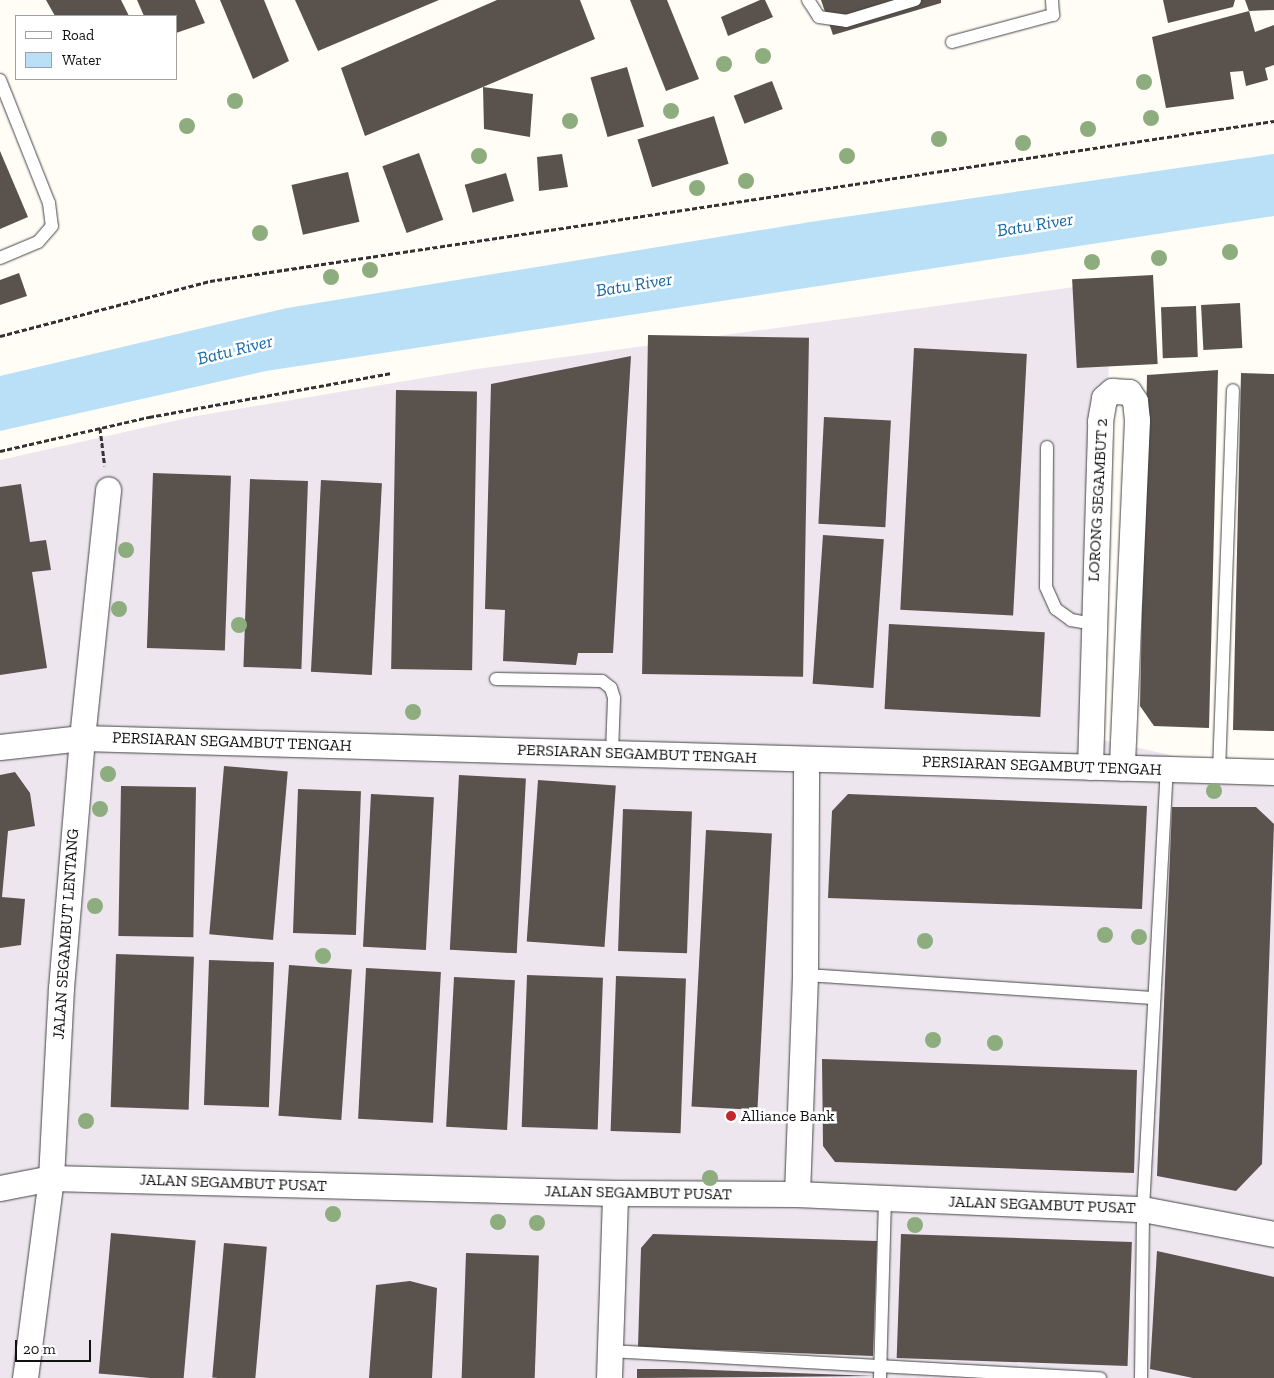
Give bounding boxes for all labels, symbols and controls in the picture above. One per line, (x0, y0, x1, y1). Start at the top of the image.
legend (15, 15, 178, 80)
text: Road (62, 26, 94, 44)
text: Water (62, 51, 102, 69)
water label: Batu River (995, 208, 1075, 242)
water label: Batu River (594, 268, 674, 302)
water label: Batu River (195, 330, 275, 370)
street label: LORONG SEGAMBUT 2 (1084, 418, 1112, 582)
street label: PERSIARAN SEGAMBUT TENGAH (112, 728, 352, 756)
street label: PERSIARAN SEGAMBUT TENGAH (517, 740, 757, 768)
street label: PERSIARAN SEGAMBUT TENGAH (922, 752, 1162, 780)
street label: JALAN SEGAMBUT LENTANG (49, 828, 83, 1040)
place label: Alliance Bank (741, 1106, 835, 1126)
marker: Alliance Bank (725, 1110, 737, 1122)
street label: JALAN SEGAMBUT PUSAT (139, 1170, 327, 1196)
street label: JALAN SEGAMBUT PUSAT (544, 1182, 732, 1204)
street label: JALAN SEGAMBUT PUSAT (948, 1192, 1136, 1218)
scale bar (18, 1330, 94, 1362)
text: 20 m (23, 1340, 56, 1358)

